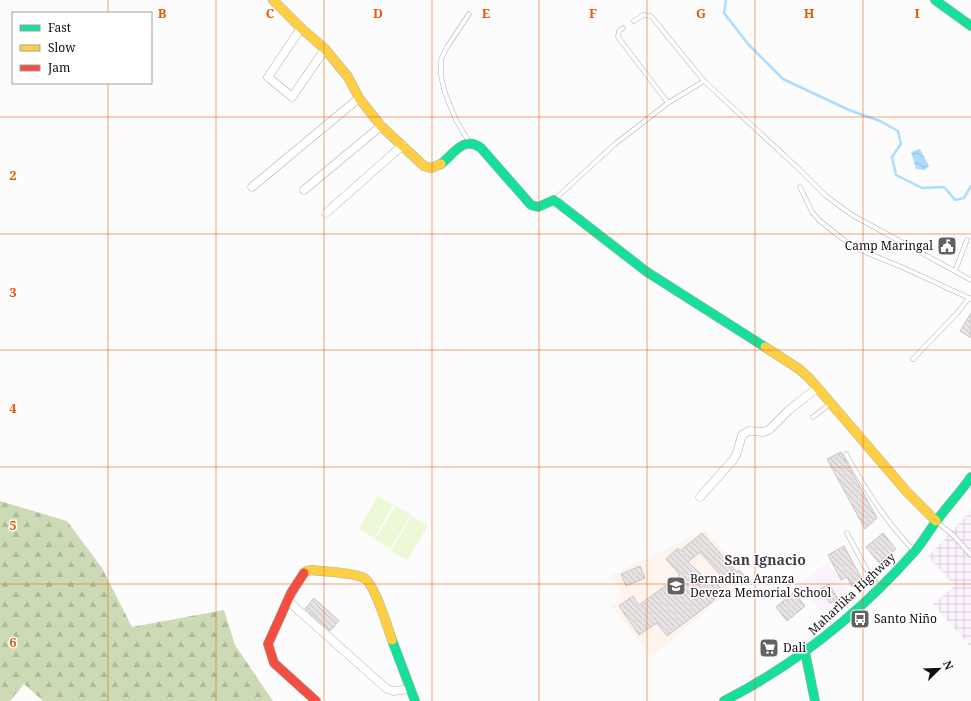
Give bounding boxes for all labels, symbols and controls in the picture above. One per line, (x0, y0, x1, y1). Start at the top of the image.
text: B (158, 4, 167, 22)
text: C (266, 4, 275, 22)
text: D (373, 4, 383, 22)
text: E (482, 4, 491, 22)
text: F (589, 4, 597, 22)
text: G (696, 4, 706, 22)
text: H (804, 4, 815, 22)
text: I (914, 4, 920, 22)
legend (12, 12, 152, 84)
text: Fast (48, 19, 71, 36)
text: Slow (48, 39, 76, 56)
text: Jam (47, 59, 70, 76)
text: 2 (9, 166, 17, 184)
public building icon: Camp Maringal (936, 235, 958, 257)
place label: Camp Maringal (845, 237, 933, 254)
text: 3 (9, 283, 17, 301)
text: 4 (9, 399, 17, 417)
text: 5 (9, 516, 17, 534)
street label: Maharlika Highway (804, 549, 899, 639)
district label: San Ignacio (724, 550, 806, 569)
place label: Bernadina Aranza Deveza Memorial School (690, 570, 831, 601)
school or university icon: Bernadina Aranza Deveza Memorial School (665, 575, 687, 597)
bus stop icon: Santo Niño (849, 608, 871, 630)
place label: Santo Niño (874, 610, 937, 627)
text: 6 (9, 633, 17, 651)
supermarket icon: Dali (758, 637, 780, 659)
place label: Dali (783, 639, 806, 656)
north arrow (919, 649, 959, 689)
text: N (940, 658, 957, 672)

